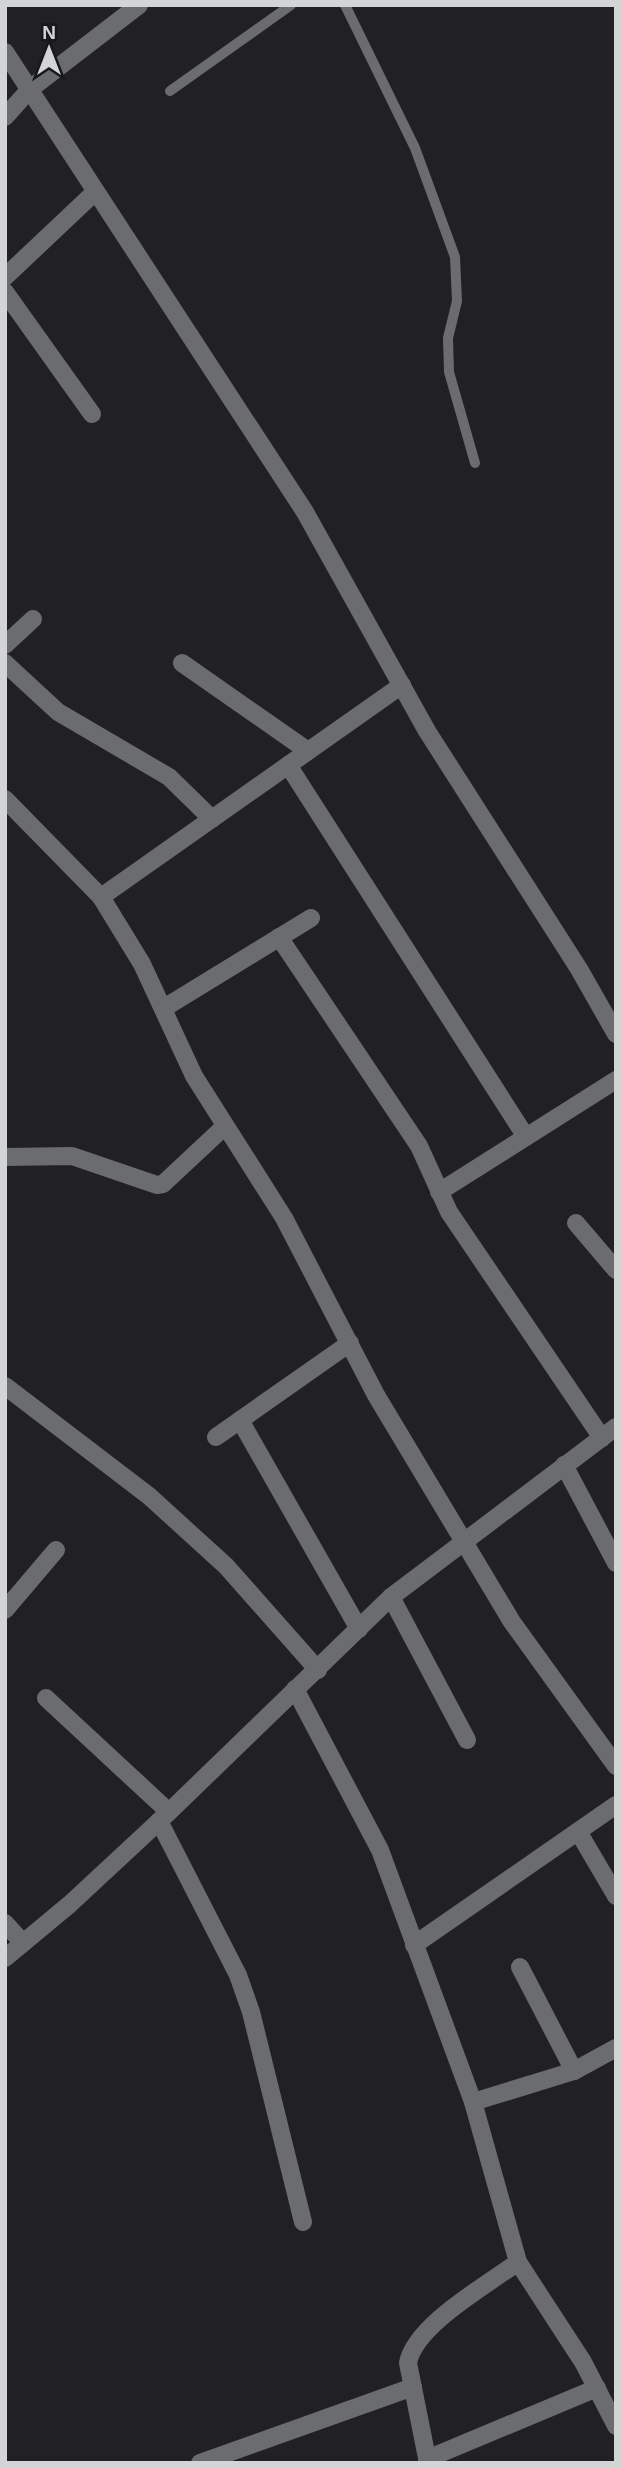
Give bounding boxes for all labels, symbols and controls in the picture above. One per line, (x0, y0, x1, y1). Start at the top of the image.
north arrow (14, 14, 84, 84)
text: N (42, 22, 56, 43)

